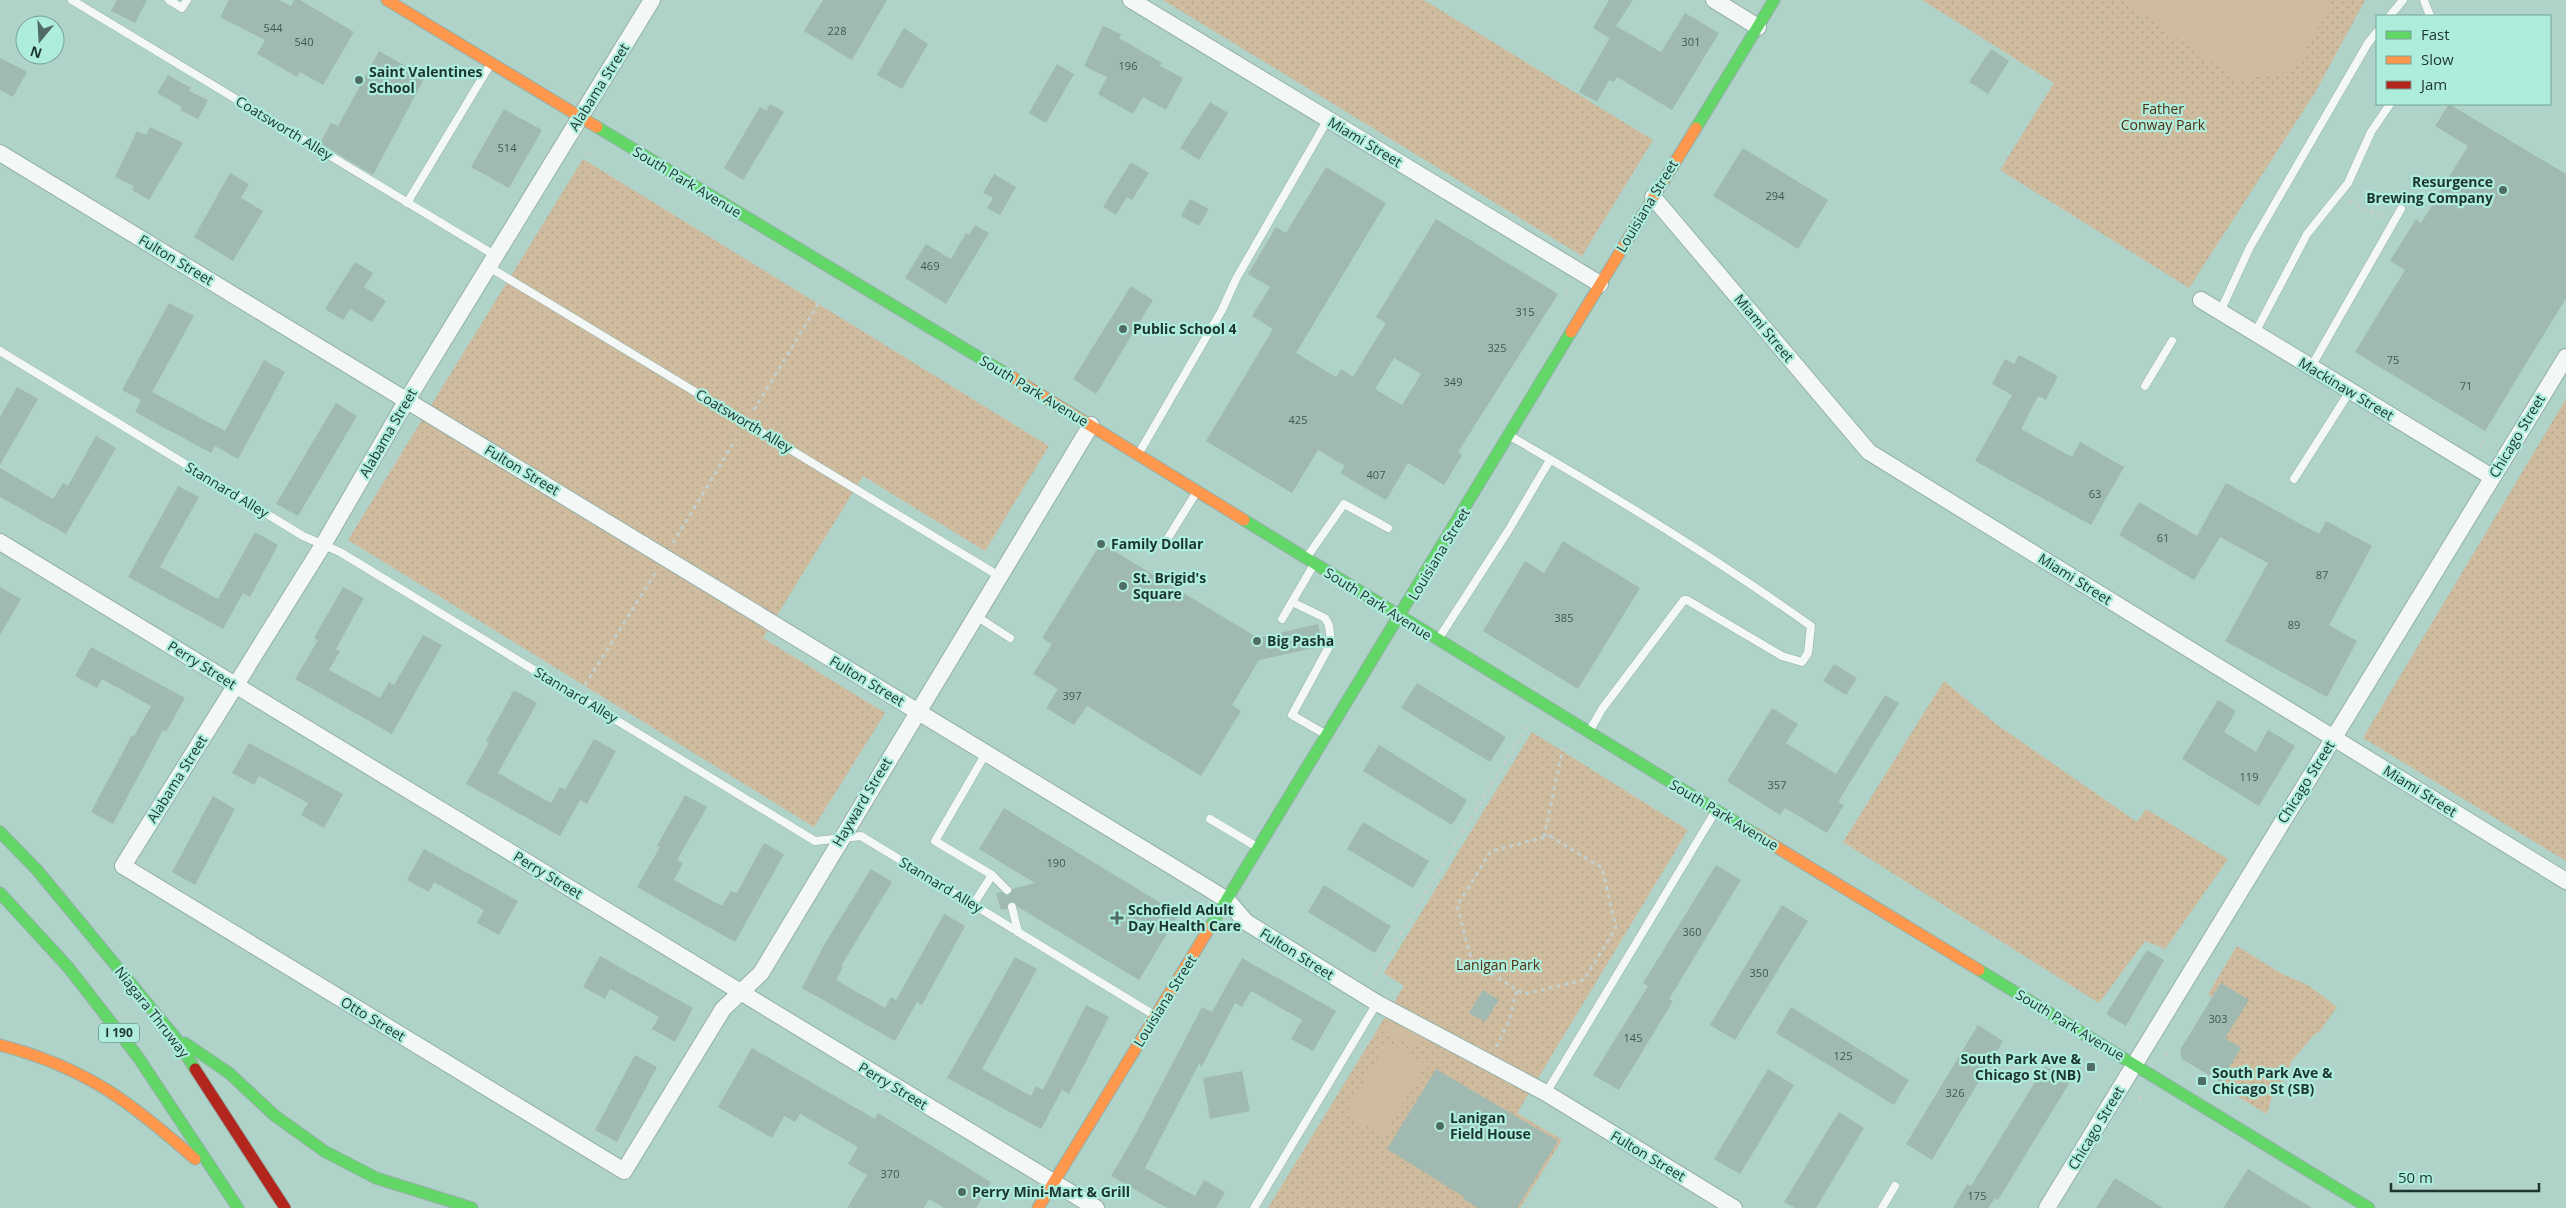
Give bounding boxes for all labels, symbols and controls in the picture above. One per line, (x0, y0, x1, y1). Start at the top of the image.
north arrow (15, 15, 65, 65)
legend (2376, 15, 2551, 105)
house number: 544 (264, 20, 283, 35)
house number: 228 (828, 23, 846, 38)
text: Fast (2421, 24, 2450, 44)
house number: 540 (295, 34, 313, 49)
house number: 301 (1682, 34, 1700, 49)
street label: Alabama Street (564, 39, 633, 134)
text: N (27, 42, 44, 64)
text: Slow (2421, 49, 2454, 69)
house number: 196 (1119, 58, 1137, 73)
place label: Saint Valentines School (369, 62, 482, 97)
marker: Saint Valentines School (353, 74, 365, 86)
text: Jam (2419, 74, 2447, 94)
street label: Coatsworth Alley (232, 91, 337, 164)
park label: Father Conway Park (2121, 99, 2206, 134)
street label: Miami Street (1325, 112, 1406, 171)
house number: 514 (498, 140, 517, 155)
street label: South Park Avenue (629, 142, 745, 222)
street label: Louisiana Street (1611, 156, 1682, 256)
place label: Resurgence Brewing Company (2366, 172, 2493, 207)
marker: Resurgence Brewing Company (2497, 184, 2509, 196)
house number: 294 (1766, 188, 1785, 203)
street label: Fulton Street (135, 230, 217, 289)
house number: 469 (921, 258, 939, 273)
street label: Miami Street (1730, 290, 1798, 366)
house number: 315 (1516, 304, 1534, 319)
place label: Public School 4 (1133, 319, 1237, 338)
marker: Public School 4 (1117, 323, 1129, 335)
house number: 325 (1488, 340, 1506, 355)
street label: South Park Avenue (976, 351, 1092, 431)
house number: 75 (2387, 352, 2399, 367)
street label: Mackinaw Street (2295, 353, 2397, 425)
house number: 349 (1444, 374, 1462, 389)
house number: 71 (2460, 378, 2472, 393)
street label: Coatsworth Alley (692, 384, 797, 457)
street label: Alabama Street (354, 385, 421, 481)
street label: Chicago Street (2484, 390, 2549, 481)
house number: 425 (1289, 412, 1307, 427)
street label: Fulton Street (481, 440, 563, 499)
street label: Stannard Alley (182, 457, 273, 522)
house number: 407 (1367, 467, 1385, 482)
house number: 63 (2089, 486, 2101, 501)
street label: Louisiana Street (1403, 504, 1474, 604)
house number: 61 (2157, 530, 2169, 545)
place label: Family Dollar (1111, 534, 1204, 553)
marker: Family Dollar (1095, 538, 1107, 550)
street label: Miami Street (2035, 548, 2116, 609)
street label: South Park Avenue (1321, 563, 1436, 644)
house number: 87 (2316, 567, 2328, 582)
place label: St. Brigid's Square (1133, 568, 1206, 603)
marker: St. Brigid's Square (1117, 580, 1129, 592)
house number: 385 (1555, 610, 1573, 625)
house number: 89 (2288, 617, 2300, 632)
place label: Big Pasha (1267, 631, 1334, 650)
marker: Big Pasha (1251, 635, 1263, 647)
street label: Perry Street (164, 636, 240, 693)
street label: Fulton Street (826, 651, 908, 710)
street label: Stannard Alley (531, 662, 622, 727)
house number: 397 (1063, 688, 1081, 703)
street label: Alabama Street (142, 731, 211, 826)
street label: Chicago Street (2273, 737, 2339, 827)
street label: Hayward Street (827, 754, 896, 850)
street label: Miami Street (2380, 760, 2461, 821)
house number: 119 (2240, 769, 2258, 784)
street label: South Park Avenue (1666, 775, 1782, 855)
house number: 357 (1768, 777, 1786, 792)
street label: Perry Street (510, 846, 586, 903)
street label: Stannard Alley (896, 852, 987, 917)
house number: 190 (1047, 855, 1065, 870)
place label: Schofield Adult Day Health Care (1128, 900, 1241, 935)
marker: Schofield Adult Day Health Care (1110, 911, 1124, 925)
street label: Fulton Street (1257, 923, 1338, 984)
house number: 360 (1683, 924, 1701, 939)
street label: Louisiana Street (1129, 951, 1200, 1050)
park label: Lanigan Park (1456, 955, 1541, 974)
street label: Niagara Thruway (111, 962, 195, 1062)
house number: 350 (1750, 965, 1768, 980)
street label: South Park Avenue (2012, 985, 2128, 1065)
street label: Otto Street (337, 992, 409, 1045)
house number: 303 (2209, 1011, 2227, 1026)
road number: I 190 (99, 1024, 139, 1042)
house number: 145 (1624, 1030, 1642, 1045)
house number: 125 (1834, 1048, 1852, 1063)
place label: South Park Ave & Chicago St (NB) (1961, 1049, 2081, 1084)
street label: Perry Street (855, 1057, 931, 1114)
marker: South Park Ave & Chicago St (NB) (2085, 1061, 2097, 1073)
place label: South Park Ave & Chicago St (SB) (2212, 1063, 2333, 1098)
marker: South Park Ave & Chicago St (SB) (2196, 1075, 2208, 1087)
street label: Chicago Street (2063, 1082, 2128, 1173)
house number: 326 (1946, 1085, 1964, 1100)
place label: Lanigan Field House (1450, 1108, 1531, 1143)
marker: Lanigan Field House (1434, 1120, 1446, 1132)
street label: Fulton Street (1607, 1126, 1689, 1185)
scale bar (2391, 1160, 2538, 1192)
house number: 370 (881, 1166, 899, 1181)
text: 50 m (2398, 1167, 2433, 1187)
place label: Perry Mini-Mart & Grill (972, 1182, 1130, 1201)
marker: Perry Mini-Mart & Grill (956, 1186, 968, 1198)
house number: 175 (1968, 1188, 1986, 1203)

